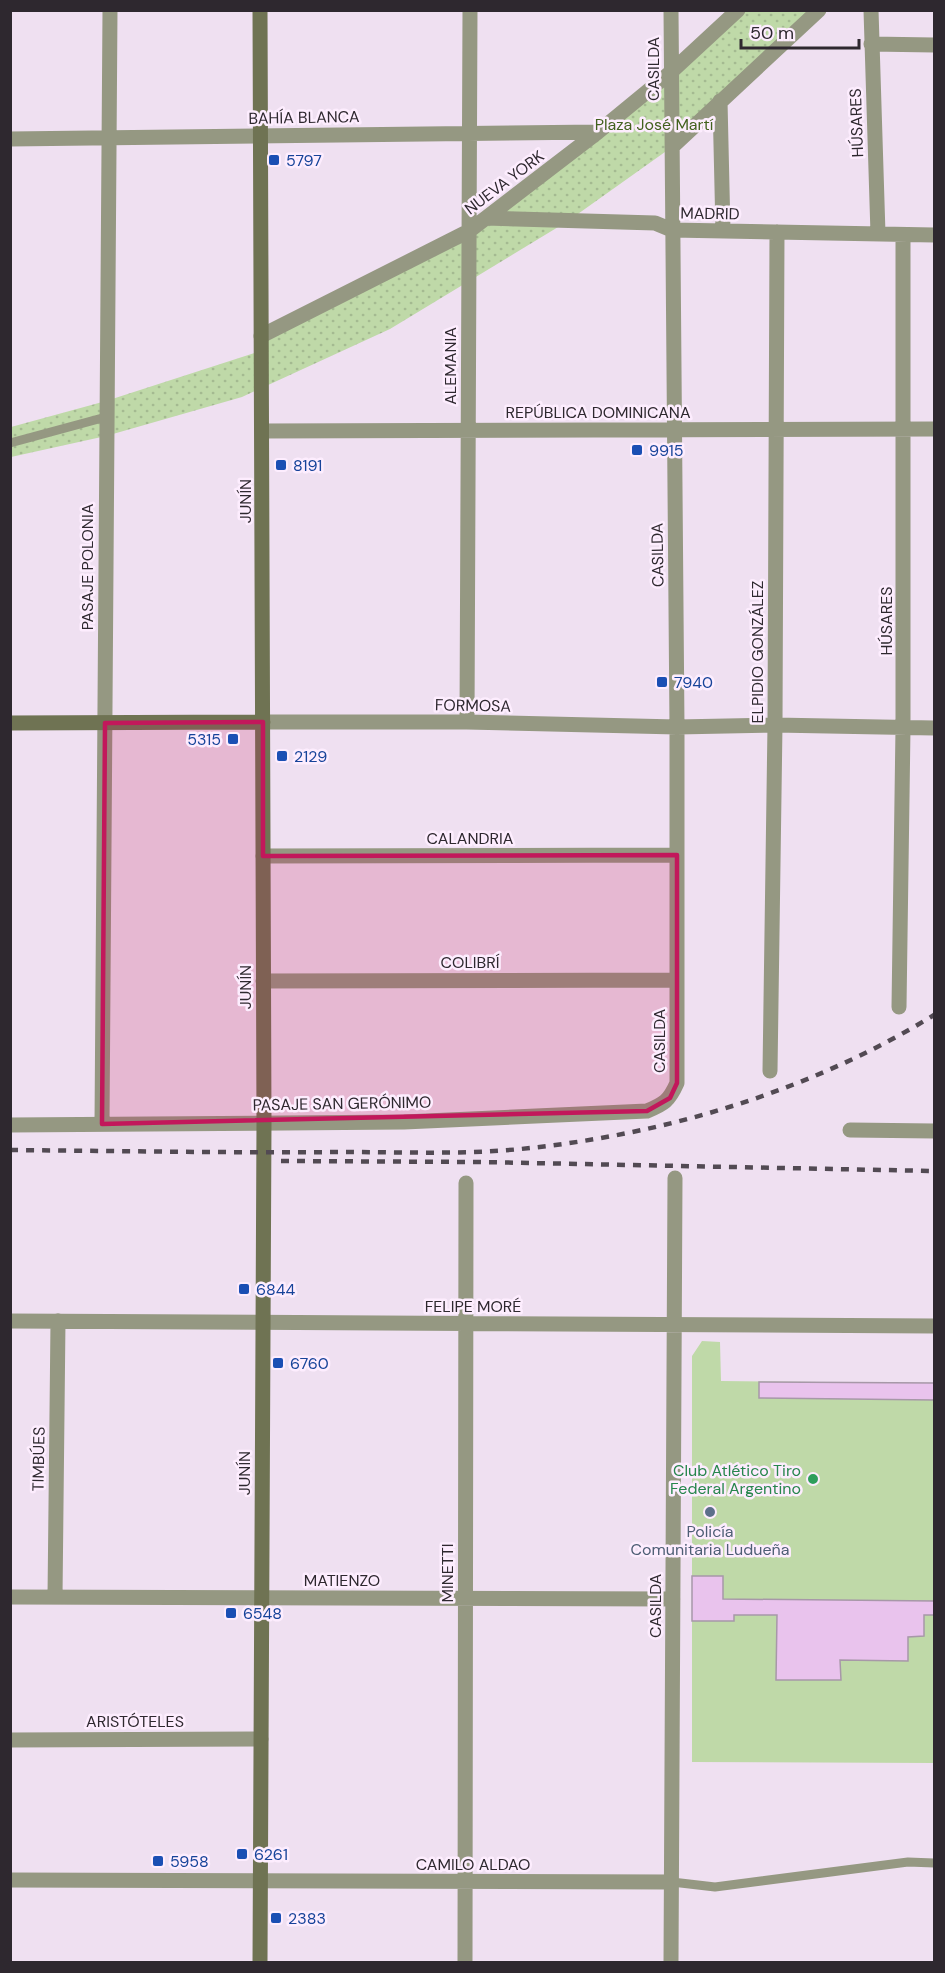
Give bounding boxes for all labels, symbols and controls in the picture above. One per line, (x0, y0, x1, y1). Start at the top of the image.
scale bar (741, 12, 860, 50)
text: 50 m (750, 21, 794, 45)
street label: CASILDA (643, 37, 664, 101)
street label: HÚSARES (845, 88, 868, 158)
street label: BAHÍA BLANCA (248, 106, 360, 129)
park label: Plaza José Martí (595, 114, 714, 135)
street label: NUEVA YORK (460, 146, 548, 219)
place label: 5797 (286, 150, 322, 171)
marker: 5797 (267, 153, 281, 167)
street label: MADRID (680, 202, 740, 225)
street label: ALEMANIA (440, 327, 461, 405)
street label: REPÚBLICA DOMINICANA (505, 402, 691, 423)
place label: 9915 (649, 440, 684, 461)
marker: 9915 (630, 443, 644, 457)
place label: 8191 (293, 455, 322, 476)
marker: 8191 (274, 458, 288, 472)
street label: JUNÍN (235, 479, 256, 523)
street label: PASAJE POLONIA (77, 503, 98, 630)
street label: CASILDA (646, 522, 669, 587)
street label: ELPIDIO GONZÁLEZ (747, 581, 768, 723)
street label: HÚSARES (876, 586, 897, 656)
place label: 7940 (674, 672, 713, 693)
marker: 7940 (655, 675, 669, 689)
street label: FORMOSA (435, 694, 512, 717)
place label: 5315 (187, 729, 221, 750)
marker: 5315 (226, 732, 240, 746)
place label: 2129 (294, 746, 327, 767)
marker: 2129 (275, 749, 289, 763)
street label: CALANDRIA (427, 828, 514, 849)
street label: COLIBRÍ (441, 952, 500, 973)
street label: JUNÍN (235, 965, 256, 1009)
street label: CASILDA (649, 1009, 670, 1073)
street label: PASAJE SAN GERÓNIMO (253, 1091, 431, 1116)
place label: 6844 (256, 1279, 295, 1300)
marker: 6844 (237, 1282, 251, 1296)
street label: FELIPE MORÉ (425, 1296, 521, 1317)
place label: 6760 (290, 1353, 329, 1374)
marker: 6760 (271, 1356, 285, 1370)
street label: TIMBÚES (27, 1427, 50, 1491)
street label: JUNÍN (234, 1451, 255, 1495)
place label: Club Atlético Tiro Federal Argentino (670, 1460, 801, 1499)
marker: Club Atlético Tiro Federal Argentino (806, 1472, 820, 1486)
marker: Policía Comunitaria Ludueña (703, 1505, 717, 1519)
place label: Policía Comunitaria Ludueña (631, 1521, 789, 1560)
street label: MINETTI (437, 1544, 458, 1603)
street label: MATIENZO (304, 1570, 380, 1591)
street label: CASILDA (645, 1574, 666, 1638)
place label: 6548 (243, 1603, 282, 1624)
marker: 6548 (224, 1606, 238, 1620)
street label: ARISTÓTELES (86, 1711, 184, 1732)
place label: 6261 (254, 1844, 288, 1865)
marker: 6261 (235, 1847, 249, 1861)
place label: 5958 (170, 1851, 209, 1872)
marker: 5958 (151, 1854, 165, 1868)
street label: CAMILO ALDAO (416, 1854, 530, 1875)
place label: 2383 (288, 1908, 326, 1929)
marker: 2383 (269, 1911, 283, 1925)

